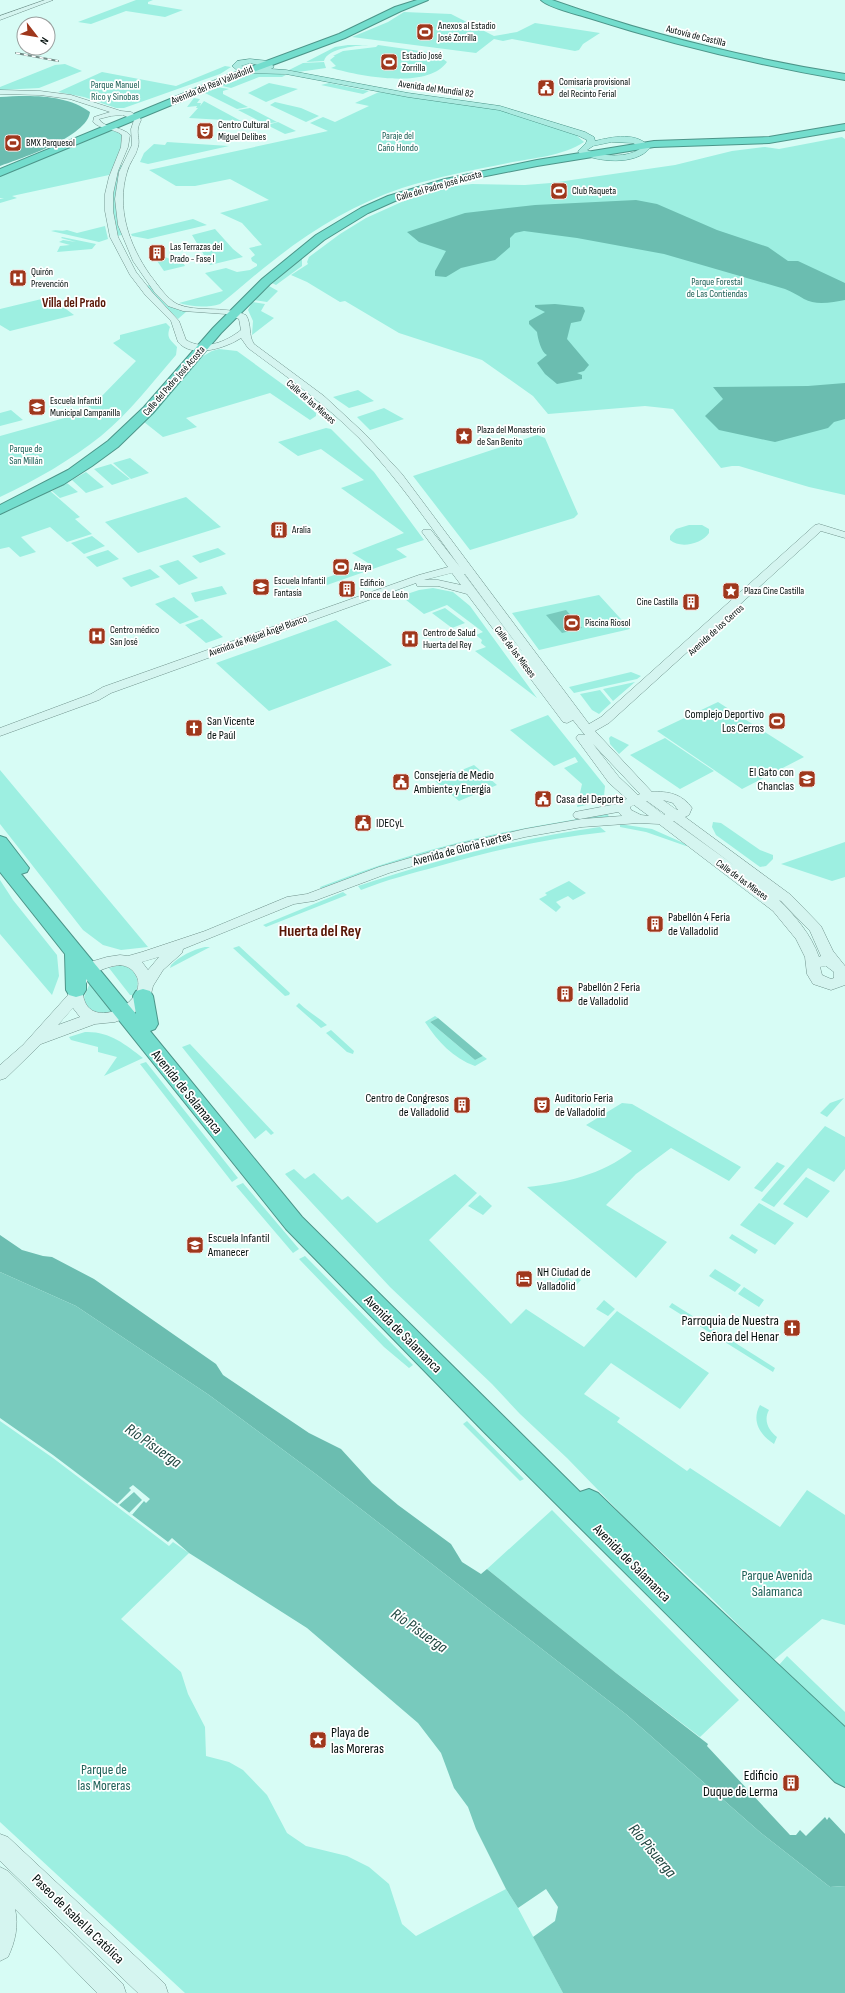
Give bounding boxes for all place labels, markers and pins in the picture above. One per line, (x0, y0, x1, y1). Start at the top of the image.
place label: Anexos al Estadio José Zorrilla (437, 20, 496, 44)
sports icon: Anexos al Estadio José Zorrilla (415, 22, 435, 42)
place label: Estadio José Zorrilla (402, 50, 442, 74)
sports icon: Estadio José Zorrilla (379, 52, 399, 72)
place label: Comisaría provisional del Recinto Ferial (559, 76, 630, 100)
public building icon: Comisaría provisional del Recinto Ferial (536, 78, 556, 98)
place label: Centro Cultural Miguel Delibes (218, 119, 269, 143)
theatre icon: Centro Cultural Miguel Delibes (195, 121, 215, 141)
sports icon: BMX Parquesol (3, 133, 23, 153)
place label: BMX Parquesol (26, 137, 75, 149)
sports icon: Club Raqueta (549, 181, 569, 201)
place label: Club Raqueta (572, 185, 616, 197)
place label: Las Terrazas del Prado - Fase I (170, 241, 222, 265)
building icon: Las Terrazas del Prado - Fase I (147, 243, 167, 263)
place label: Quirón Prevención (31, 266, 68, 290)
hospital icon: Quirón Prevención (8, 268, 28, 288)
place label: Escuela Infantil Municipal Campanilla (50, 395, 120, 419)
school or university icon: Escuela Infantil Municipal Campanilla (27, 397, 47, 417)
place label: Plaza del Monasterio de San Benito (477, 424, 545, 448)
place icon: Plaza del Monasterio de San Benito (454, 426, 474, 446)
building icon: Aralia (269, 520, 289, 540)
place label: Aralia (291, 524, 311, 536)
sports icon: Alaya (331, 557, 351, 577)
place label: Alaya (353, 561, 372, 573)
place label: Escuela Infantil Fantasía (274, 575, 325, 599)
school or university icon: Escuela Infantil Fantasía (251, 577, 271, 597)
place label: Edificio Ponce de León (360, 577, 408, 601)
building icon: Edificio Ponce de León (337, 579, 357, 599)
place icon: Plaza Cine Castilla (721, 581, 741, 601)
place label: Plaza Cine Castilla (744, 585, 804, 597)
building icon: Cine Castilla (681, 592, 701, 612)
place label: Cine Castilla (637, 596, 678, 608)
sports icon: Piscina Riosol (562, 613, 582, 633)
place label: Piscina Riosol (585, 617, 631, 629)
place label: Centro médico San José (110, 624, 159, 648)
hospital icon: Centro médico San José (87, 626, 107, 646)
place label: Centro de Salud Huerta del Rey (423, 627, 476, 651)
hospital icon: Centro de Salud Huerta del Rey (400, 629, 420, 649)
place label: Complejo Deportivo Los Cerros (685, 707, 764, 736)
sports icon: Complejo Deportivo Los Cerros (767, 711, 787, 731)
place label: San Vicente de Paúl (207, 714, 255, 743)
church icon: San Vicente de Paúl (184, 718, 204, 738)
place label: El Gato con Chanclas (749, 765, 794, 794)
place label: Consejería de Medio Ambiente y Energía (413, 768, 494, 797)
school or university icon: El Gato con Chanclas (797, 769, 817, 789)
public building icon: Consejería de Medio Ambiente y Energía (391, 772, 411, 792)
public building icon: Casa del Deporte (533, 789, 553, 809)
place label: Casa del Deporte (556, 792, 624, 807)
public building icon: IDECyL (353, 813, 373, 833)
place label: IDECyL (376, 816, 405, 831)
place label: Pabellón 4 Feria de Valladolid (668, 910, 731, 939)
building icon: Pabellón 4 Feria de Valladolid (645, 914, 665, 934)
place label: Pabellón 2 Feria de Valladolid (578, 980, 641, 1009)
building icon: Pabellón 2 Feria de Valladolid (555, 984, 575, 1004)
place label: Centro de Congresos de Valladolid (365, 1091, 449, 1120)
place label: Auditorio Feria de Valladolid (554, 1091, 613, 1120)
building icon: Centro de Congresos de Valladolid (452, 1095, 472, 1115)
theatre icon: Auditorio Feria de Valladolid (532, 1095, 552, 1115)
place label: Escuela Infantil Amanecer (207, 1231, 270, 1260)
school or university icon: Escuela Infantil Amanecer (185, 1235, 205, 1255)
place label: NH Ciudad de Valladolid (537, 1265, 591, 1294)
hotel icon: NH Ciudad de Valladolid (514, 1269, 534, 1289)
place label: Parroquia de Nuestra Señora del Henar (682, 1312, 779, 1345)
church icon: Parroquia de Nuestra Señora del Henar (782, 1318, 802, 1338)
place label: Playa de las Moreras (331, 1724, 384, 1757)
place icon: Playa de las Moreras (308, 1730, 328, 1750)
place label: Edificio Duque de Lerma (703, 1767, 778, 1800)
building icon: Edificio Duque de Lerma (781, 1773, 801, 1793)

